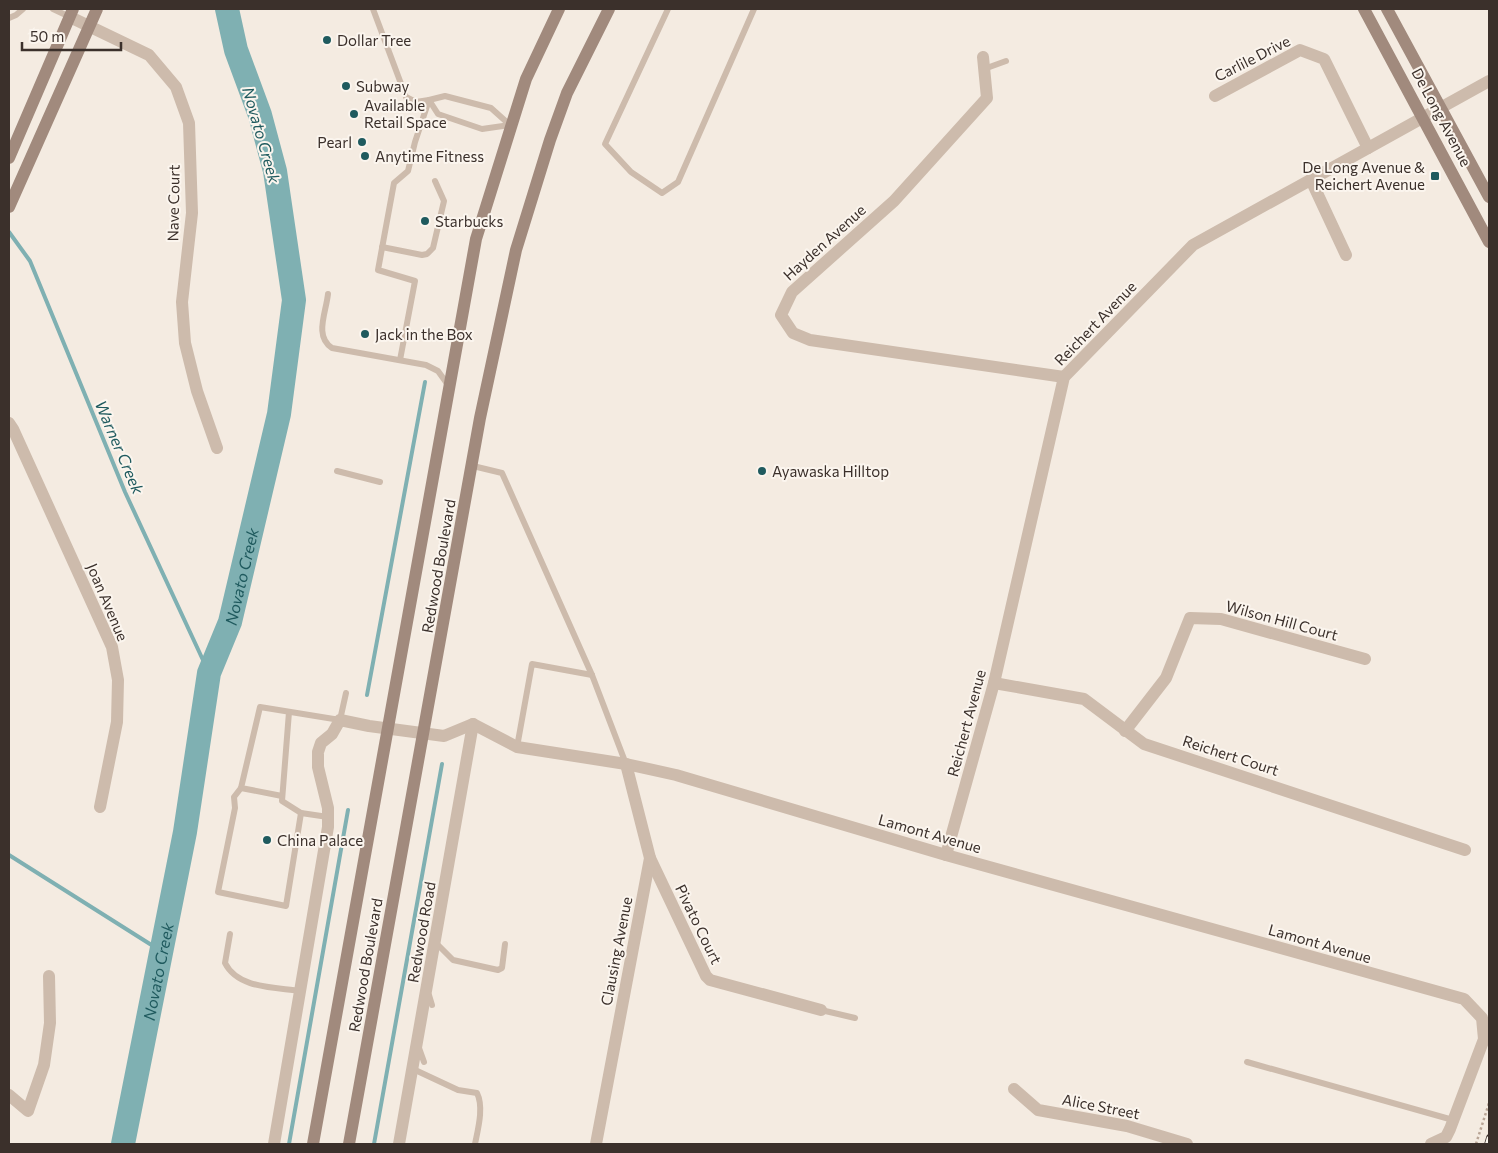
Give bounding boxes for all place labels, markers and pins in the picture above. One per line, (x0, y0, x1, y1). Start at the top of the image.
place label: Dollar Tree (337, 31, 411, 49)
marker: Dollar Tree (321, 34, 333, 46)
place label: Subway (356, 77, 409, 95)
marker: Subway (340, 80, 352, 92)
place label: Available Retail Space (364, 96, 447, 131)
marker: Available Retail Space (348, 108, 360, 120)
place label: Pearl (317, 133, 352, 151)
marker: Pearl (356, 136, 368, 148)
place label: Anytime Fitness (375, 147, 484, 165)
marker: Anytime Fitness (359, 150, 371, 162)
place label: De Long Avenue & Reichert Avenue (1302, 158, 1425, 193)
marker: De Long Avenue & Reichert Avenue (1429, 170, 1441, 182)
place label: Starbucks (435, 212, 503, 230)
marker: Starbucks (419, 215, 431, 227)
place label: Jack in the Box (375, 325, 473, 343)
marker: Jack in the Box (359, 328, 371, 340)
place label: Ayawaska Hilltop (772, 462, 889, 480)
marker: Ayawaska Hilltop (756, 465, 768, 477)
place label: China Palace (277, 831, 363, 849)
marker: China Palace (261, 834, 273, 846)

